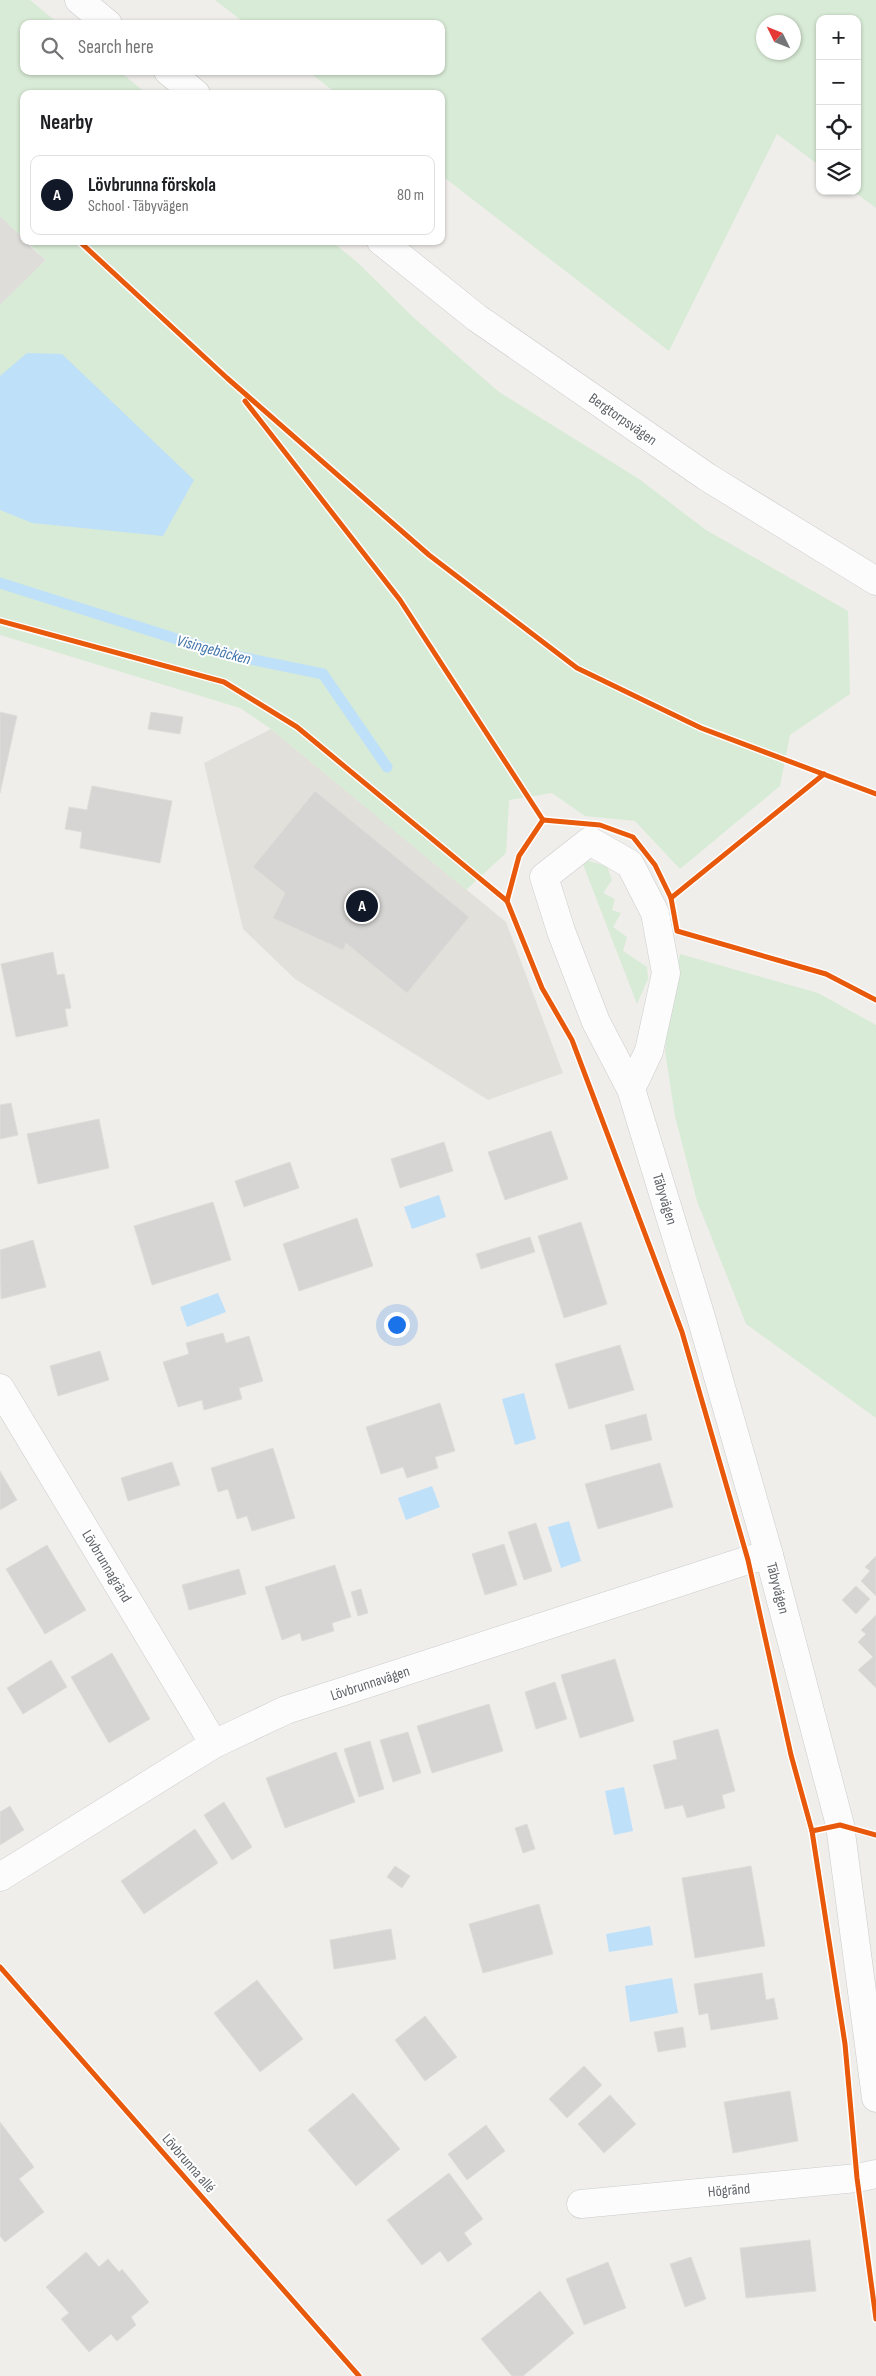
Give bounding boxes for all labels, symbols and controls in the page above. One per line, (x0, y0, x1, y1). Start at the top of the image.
north arrow (756, 15, 801, 60)
map controls (816, 15, 861, 195)
button: + (816, 15, 861, 60)
search box (20, 20, 445, 75)
icon: search (38, 34, 66, 62)
text: Search here (78, 36, 154, 59)
button: − (816, 60, 861, 105)
button: locate (816, 105, 861, 150)
text: Nearby (40, 110, 93, 135)
button: layers (816, 150, 861, 195)
text: Lövbrunna förskola (88, 174, 216, 197)
text: A (53, 186, 61, 205)
text: 80 m (397, 186, 424, 205)
text: School · Täbyvägen (88, 197, 189, 216)
street label: Bergtorpsvägen (585, 389, 660, 450)
water label: Visingebäcken (175, 631, 253, 670)
pin: A (346, 887, 378, 925)
street label: Täbyvägen (648, 1171, 681, 1227)
your location (384, 1312, 410, 1338)
street label: Lövbrunnagränd (78, 1527, 136, 1606)
street label: Täbyvägen (762, 1560, 793, 1616)
street label: Lövbrunnavägen (328, 1662, 412, 1705)
street label: Lövbrunna allé (158, 2130, 220, 2197)
street label: Högränd (707, 2179, 751, 2202)

